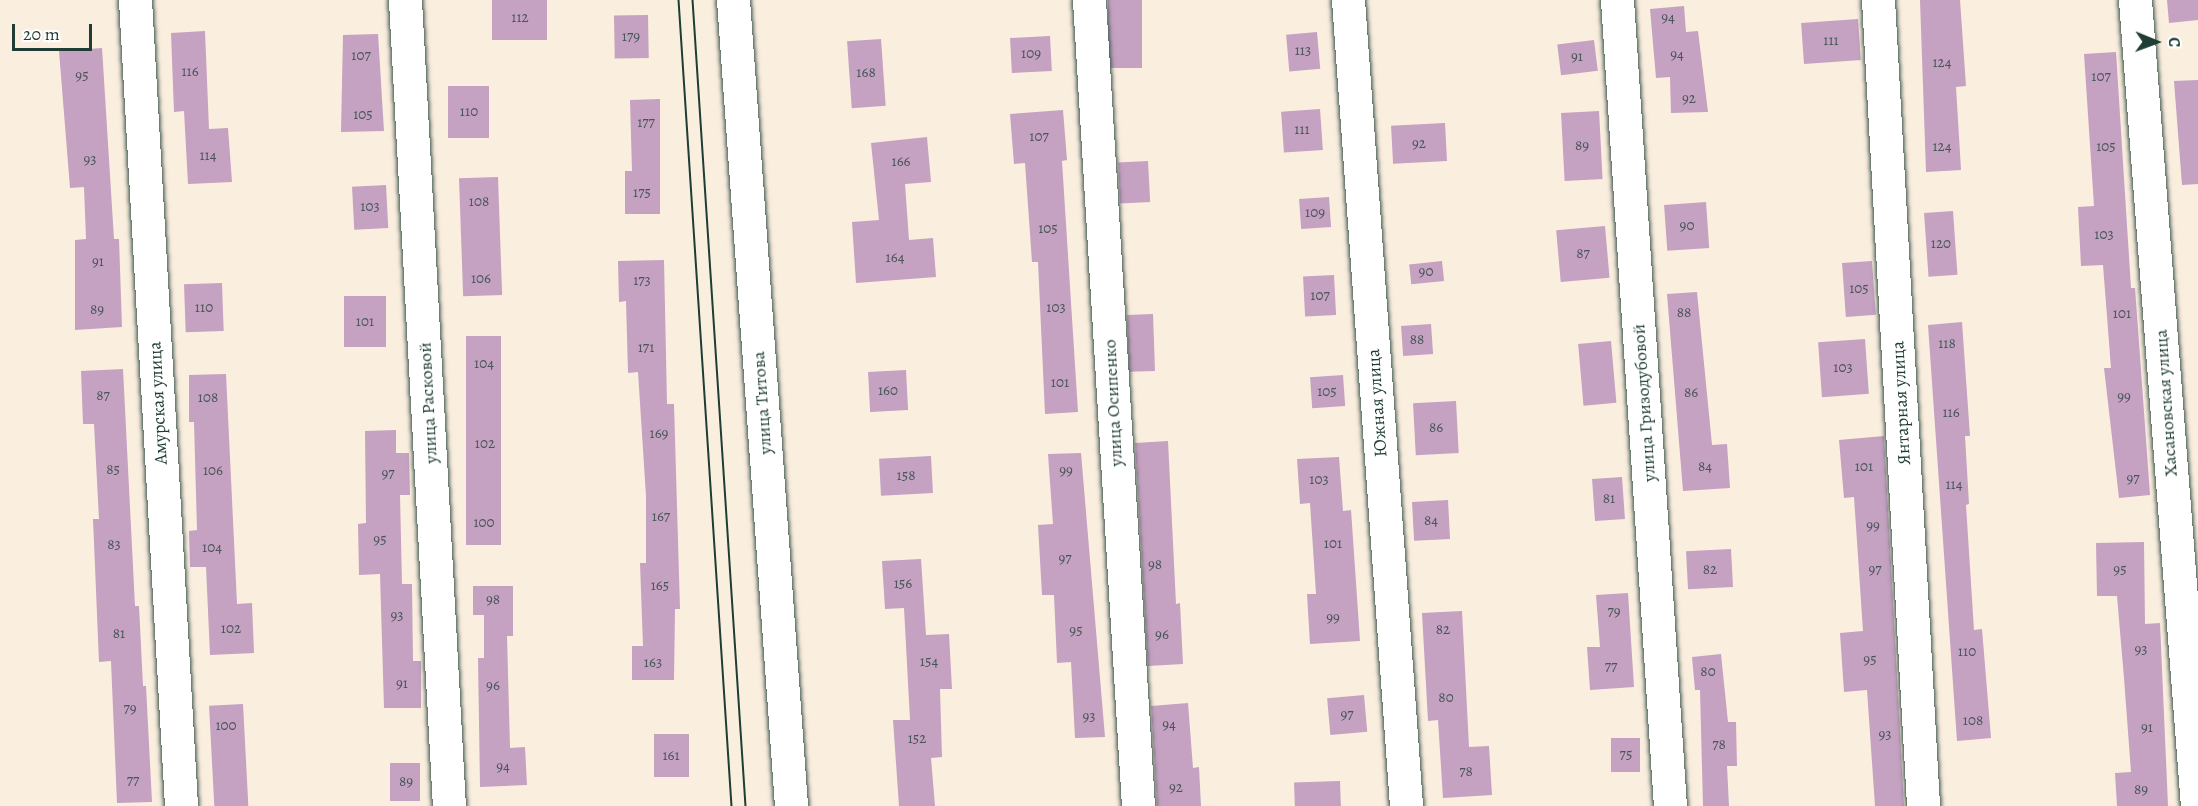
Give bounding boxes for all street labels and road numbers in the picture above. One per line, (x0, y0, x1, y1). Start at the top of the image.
street label: улица Гризодубовой (1628, 323, 1660, 483)
street label: Хасановская улица (2150, 329, 2182, 477)
street label: улица Осипенко (1099, 339, 1127, 467)
street label: Янтарная улица (1887, 340, 1915, 466)
street label: Амурская улица (144, 341, 172, 465)
street label: улица Расковой (414, 342, 442, 464)
street label: Южная улица (1362, 348, 1392, 458)
street label: улица Титова (748, 351, 776, 455)

